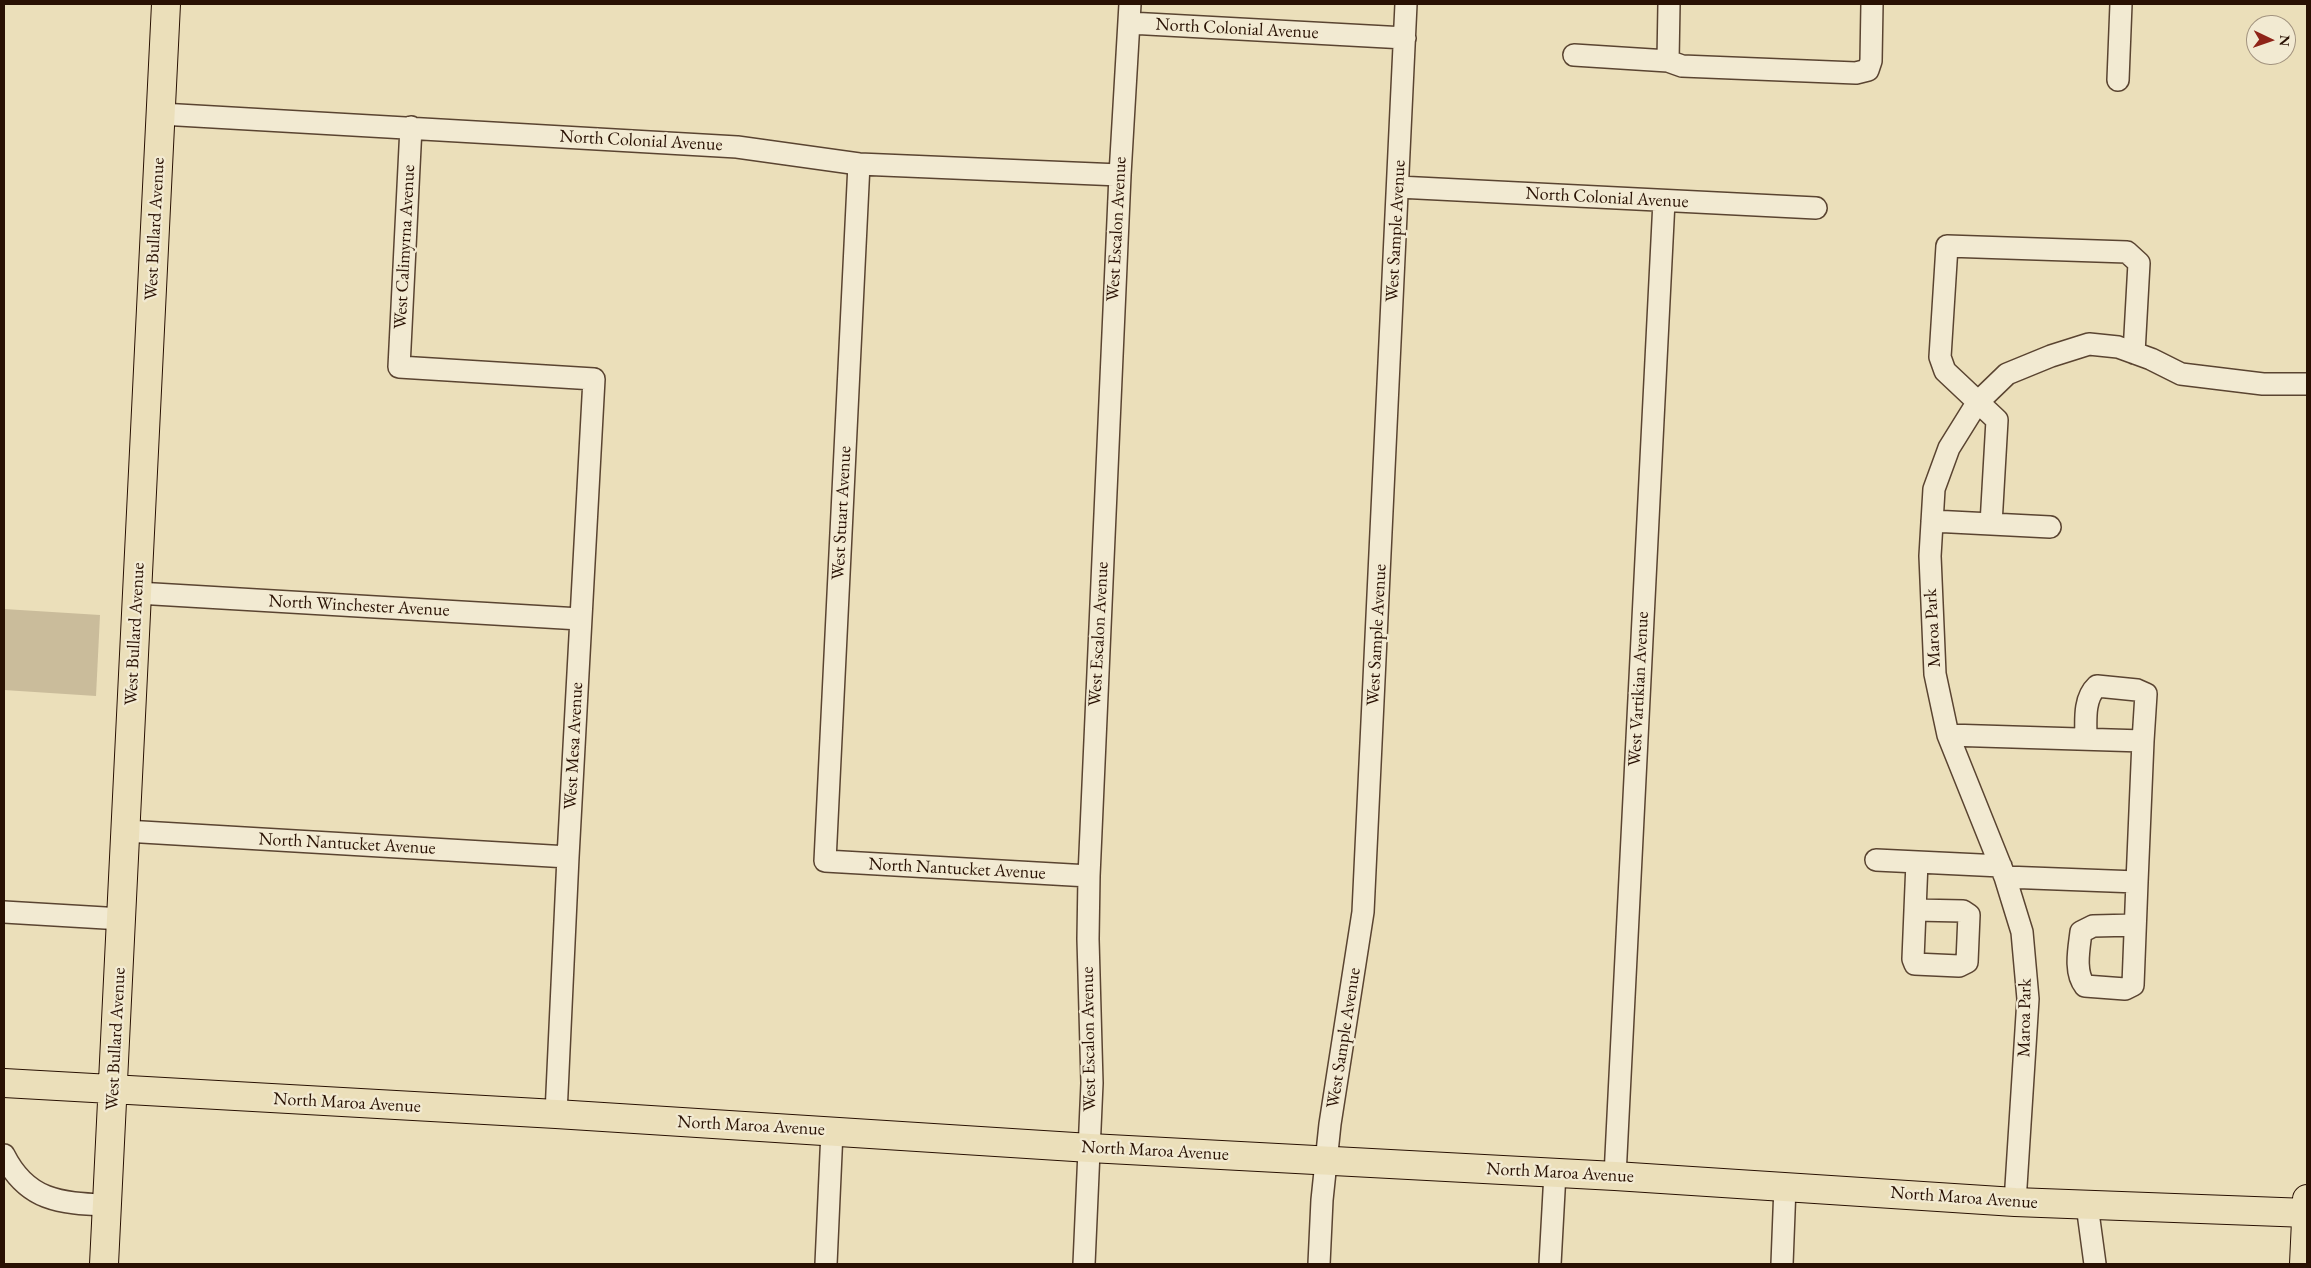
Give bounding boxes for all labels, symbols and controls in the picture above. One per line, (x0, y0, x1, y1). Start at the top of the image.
street label: North Colonial Avenue (1155, 14, 1319, 44)
north arrow (2246, 15, 2296, 65)
text: N (2276, 35, 2294, 47)
street label: North Colonial Avenue (559, 126, 723, 156)
street label: West Escalon Avenue (1102, 156, 1132, 302)
street label: West Bullard Avenue (140, 157, 170, 301)
street label: West Sample Avenue (1381, 160, 1411, 302)
street label: West Calimyrna Avenue (390, 164, 420, 330)
street label: North Colonial Avenue (1525, 183, 1689, 213)
street label: West Stuart Avenue (828, 445, 856, 581)
street label: West Escalon Avenue (1084, 561, 1114, 707)
street label: West Bullard Avenue (120, 562, 150, 706)
street label: West Sample Avenue (1362, 564, 1392, 706)
street label: Maroa Park (1920, 588, 1946, 668)
street label: North Winchester Avenue (268, 590, 450, 622)
street label: West Vartikian Avenue (1624, 611, 1654, 767)
street label: West Mesa Avenue (560, 682, 588, 810)
street label: North Nantucket Avenue (258, 829, 436, 859)
street label: North Nantucket Avenue (868, 854, 1046, 884)
street label: West Escalon Avenue (1077, 966, 1101, 1112)
street label: West Sample Avenue (1322, 966, 1366, 1110)
street label: West Bullard Avenue (101, 967, 131, 1111)
street label: Maroa Park (2014, 978, 2036, 1058)
street label: North Maroa Avenue (273, 1088, 421, 1118)
street label: North Maroa Avenue (677, 1111, 825, 1141)
street label: North Maroa Avenue (1081, 1136, 1229, 1166)
street label: North Maroa Avenue (1486, 1158, 1634, 1188)
street label: North Maroa Avenue (1890, 1182, 2038, 1214)

